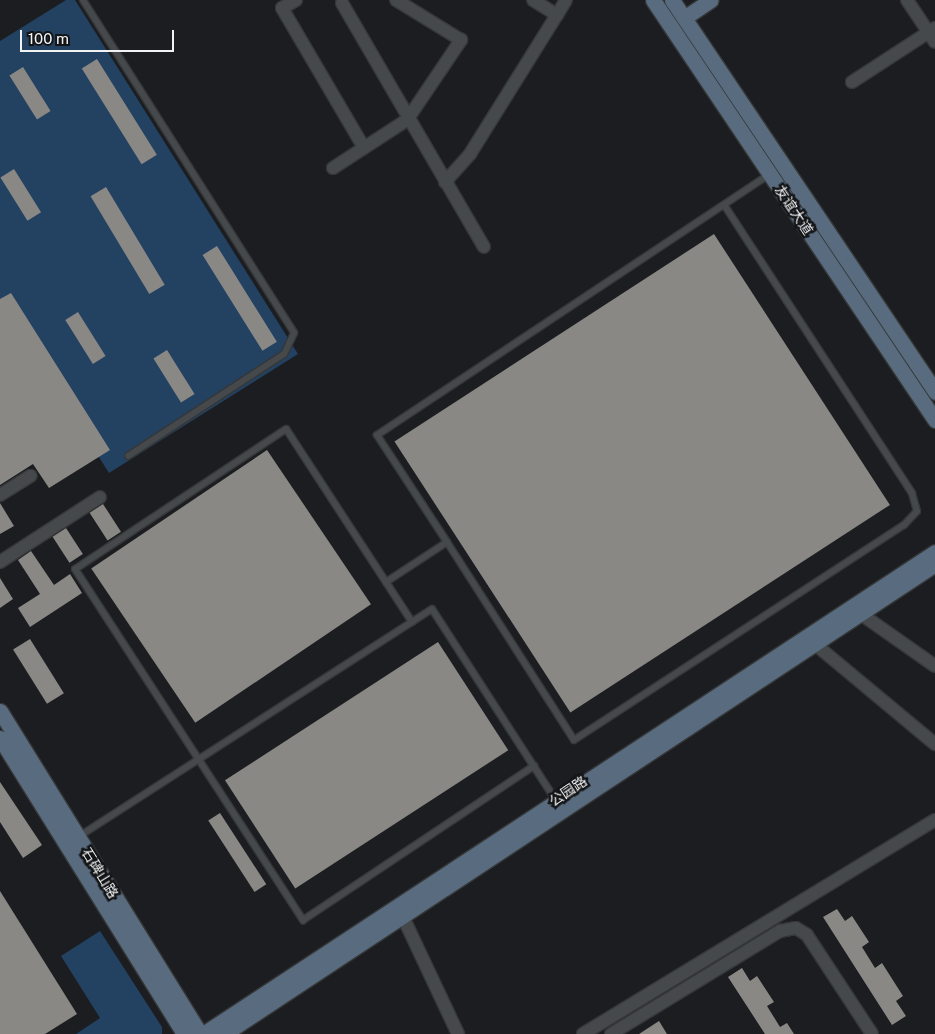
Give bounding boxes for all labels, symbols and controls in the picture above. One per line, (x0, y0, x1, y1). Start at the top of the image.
scale bar (22, 20, 176, 52)
text: 100 m (28, 30, 69, 47)
street label: 友谊大道 (771, 182, 817, 238)
street label: 公园路 (546, 772, 590, 810)
street label: 石碑山路 (78, 845, 122, 901)

